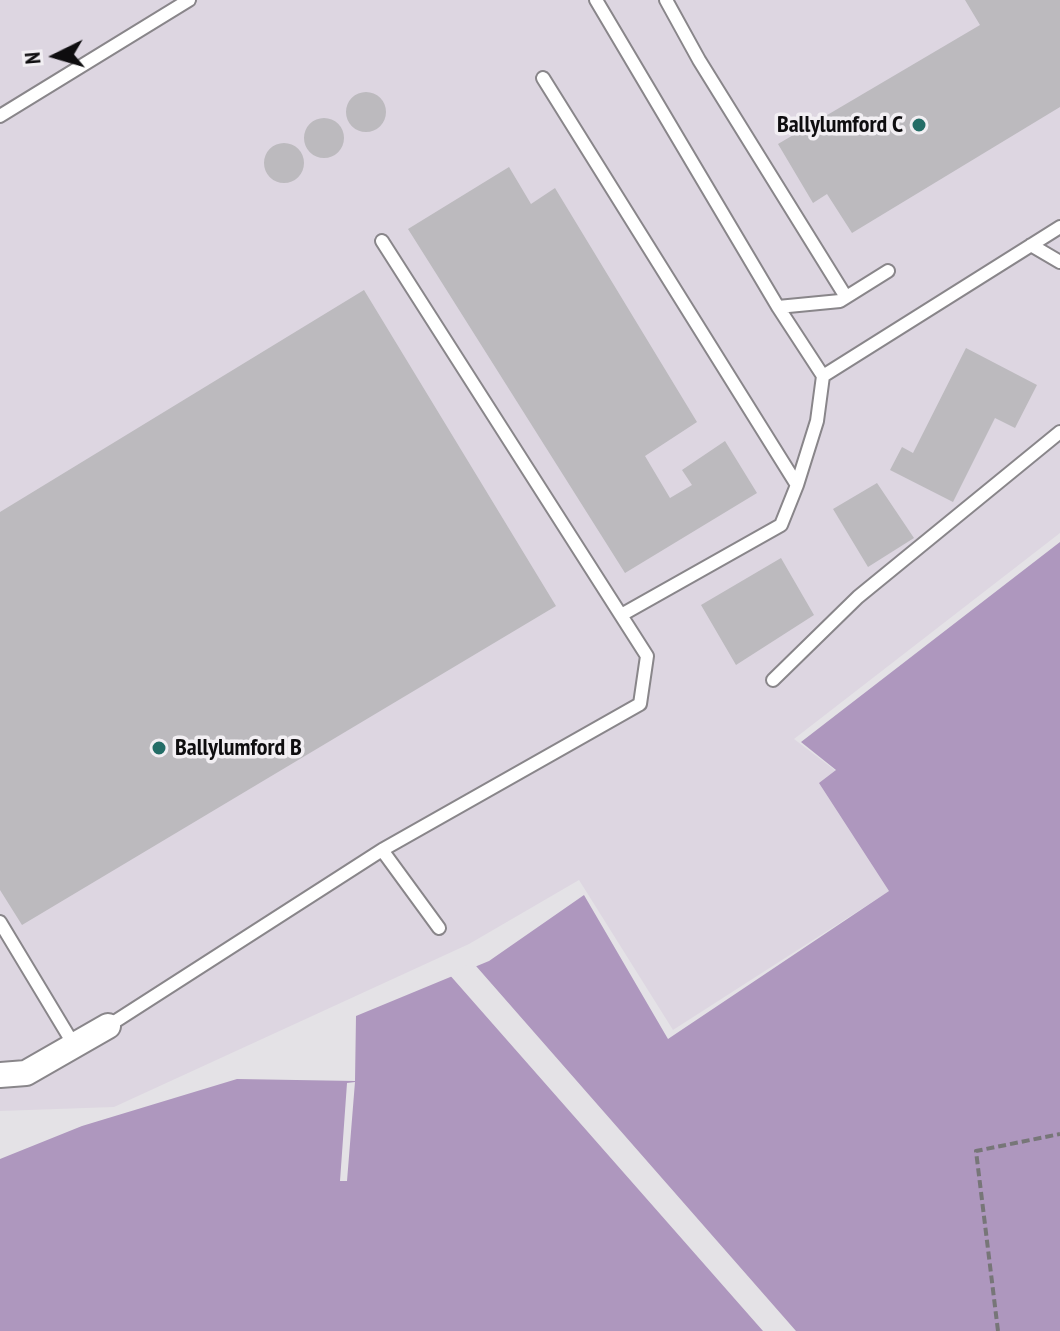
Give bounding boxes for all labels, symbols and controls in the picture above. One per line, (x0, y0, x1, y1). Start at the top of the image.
north arrow (16, 16, 96, 96)
text: N (18, 51, 47, 65)
place label: Ballylumford C (777, 111, 903, 139)
marker: Ballylumford C (910, 116, 928, 134)
place label: Ballylumford B (175, 734, 302, 762)
marker: Ballylumford B (150, 739, 168, 757)

